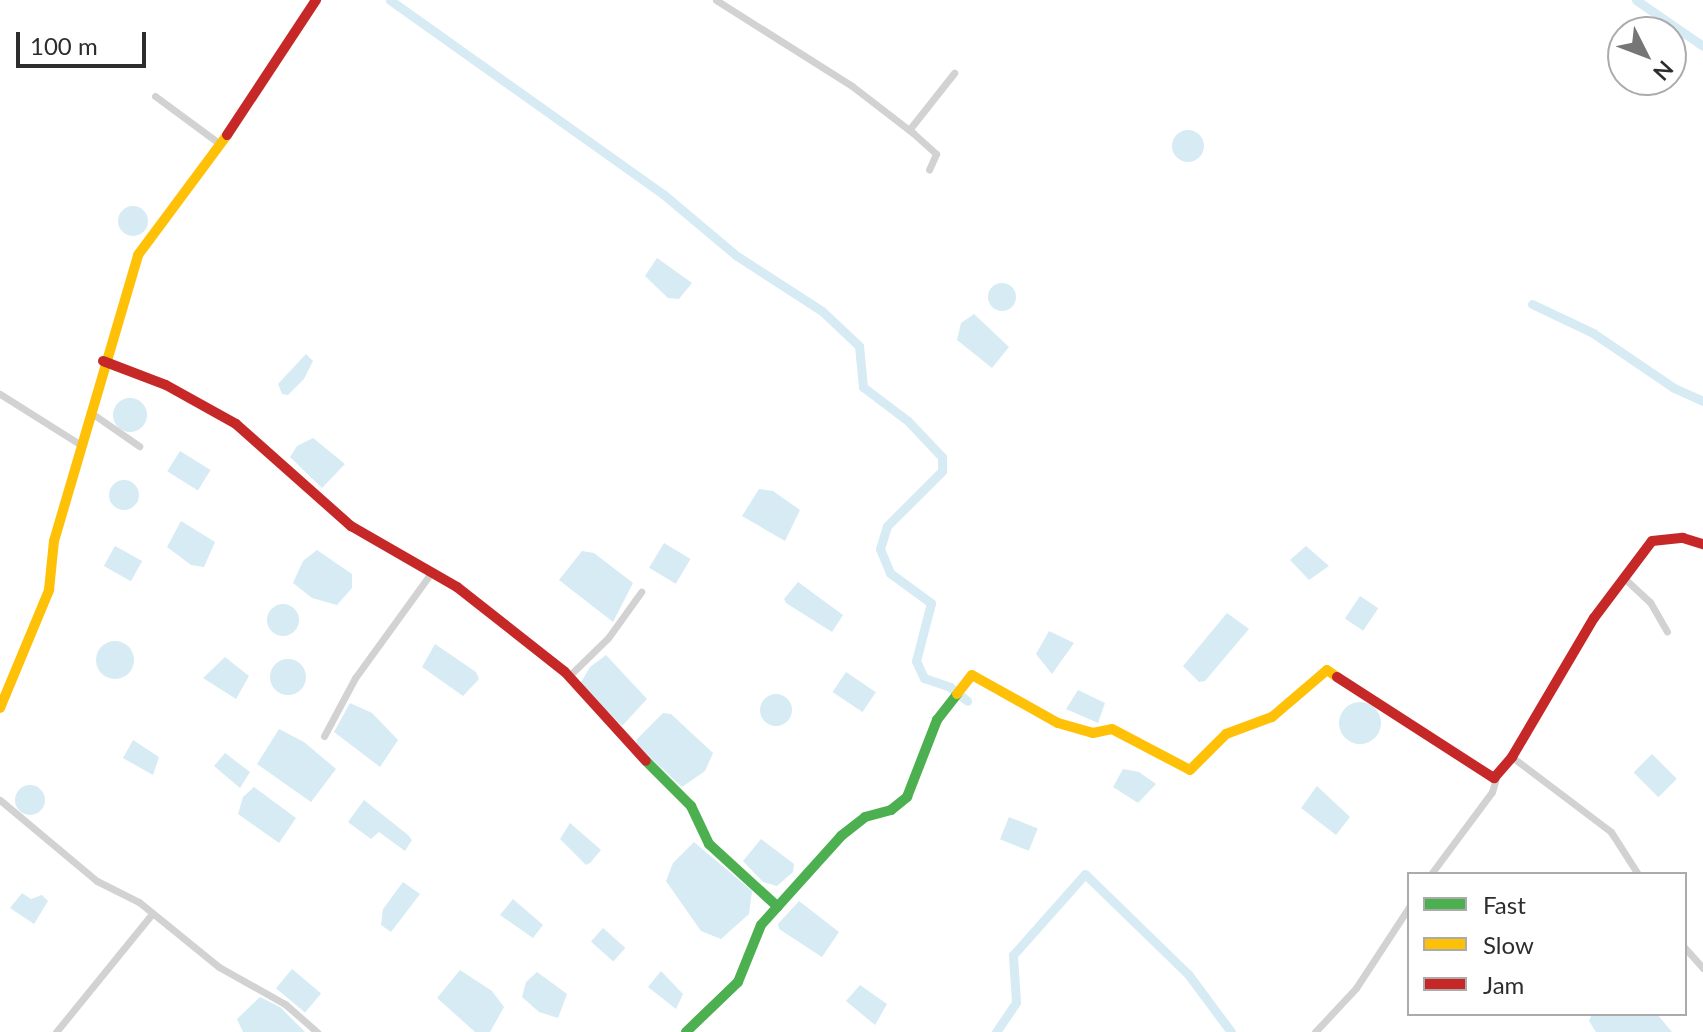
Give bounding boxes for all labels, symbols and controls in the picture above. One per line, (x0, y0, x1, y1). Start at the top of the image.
scale bar (20, 16, 150, 66)
north arrow (1607, 16, 1687, 96)
text: 100 m (30, 31, 98, 60)
text: N (1648, 56, 1679, 86)
legend (1407, 872, 1687, 1016)
text: Fast (1483, 890, 1526, 919)
text: Slow (1483, 930, 1534, 959)
text: Jam (1483, 970, 1524, 999)

